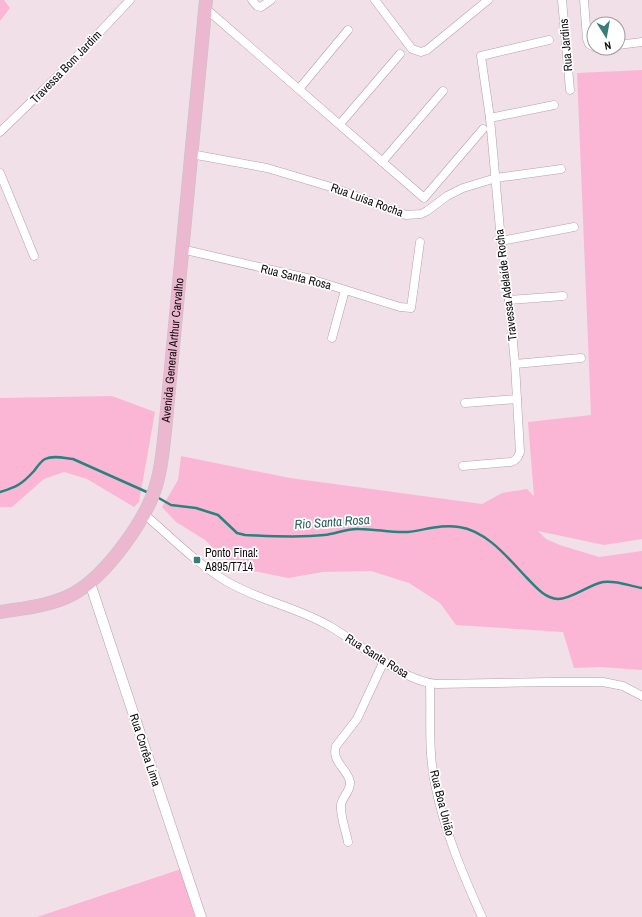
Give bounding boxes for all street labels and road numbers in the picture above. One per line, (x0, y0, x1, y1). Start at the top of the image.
street label: Rua Jardins (556, 18, 576, 72)
street label: Travessa Bom Jardim (27, 27, 105, 107)
street label: Rua Luísa Rocha (329, 179, 406, 221)
street label: Travessa Adelaíde Rocha (491, 228, 521, 342)
street label: Rua Santa Rosa (259, 261, 333, 294)
street label: Avenida General Arthur Carvalho (158, 277, 188, 424)
street label: Rua Santa Rosa (342, 630, 412, 682)
street label: Rua Corrêa Lima (126, 712, 164, 789)
street label: Rua Boa União (426, 768, 458, 838)

